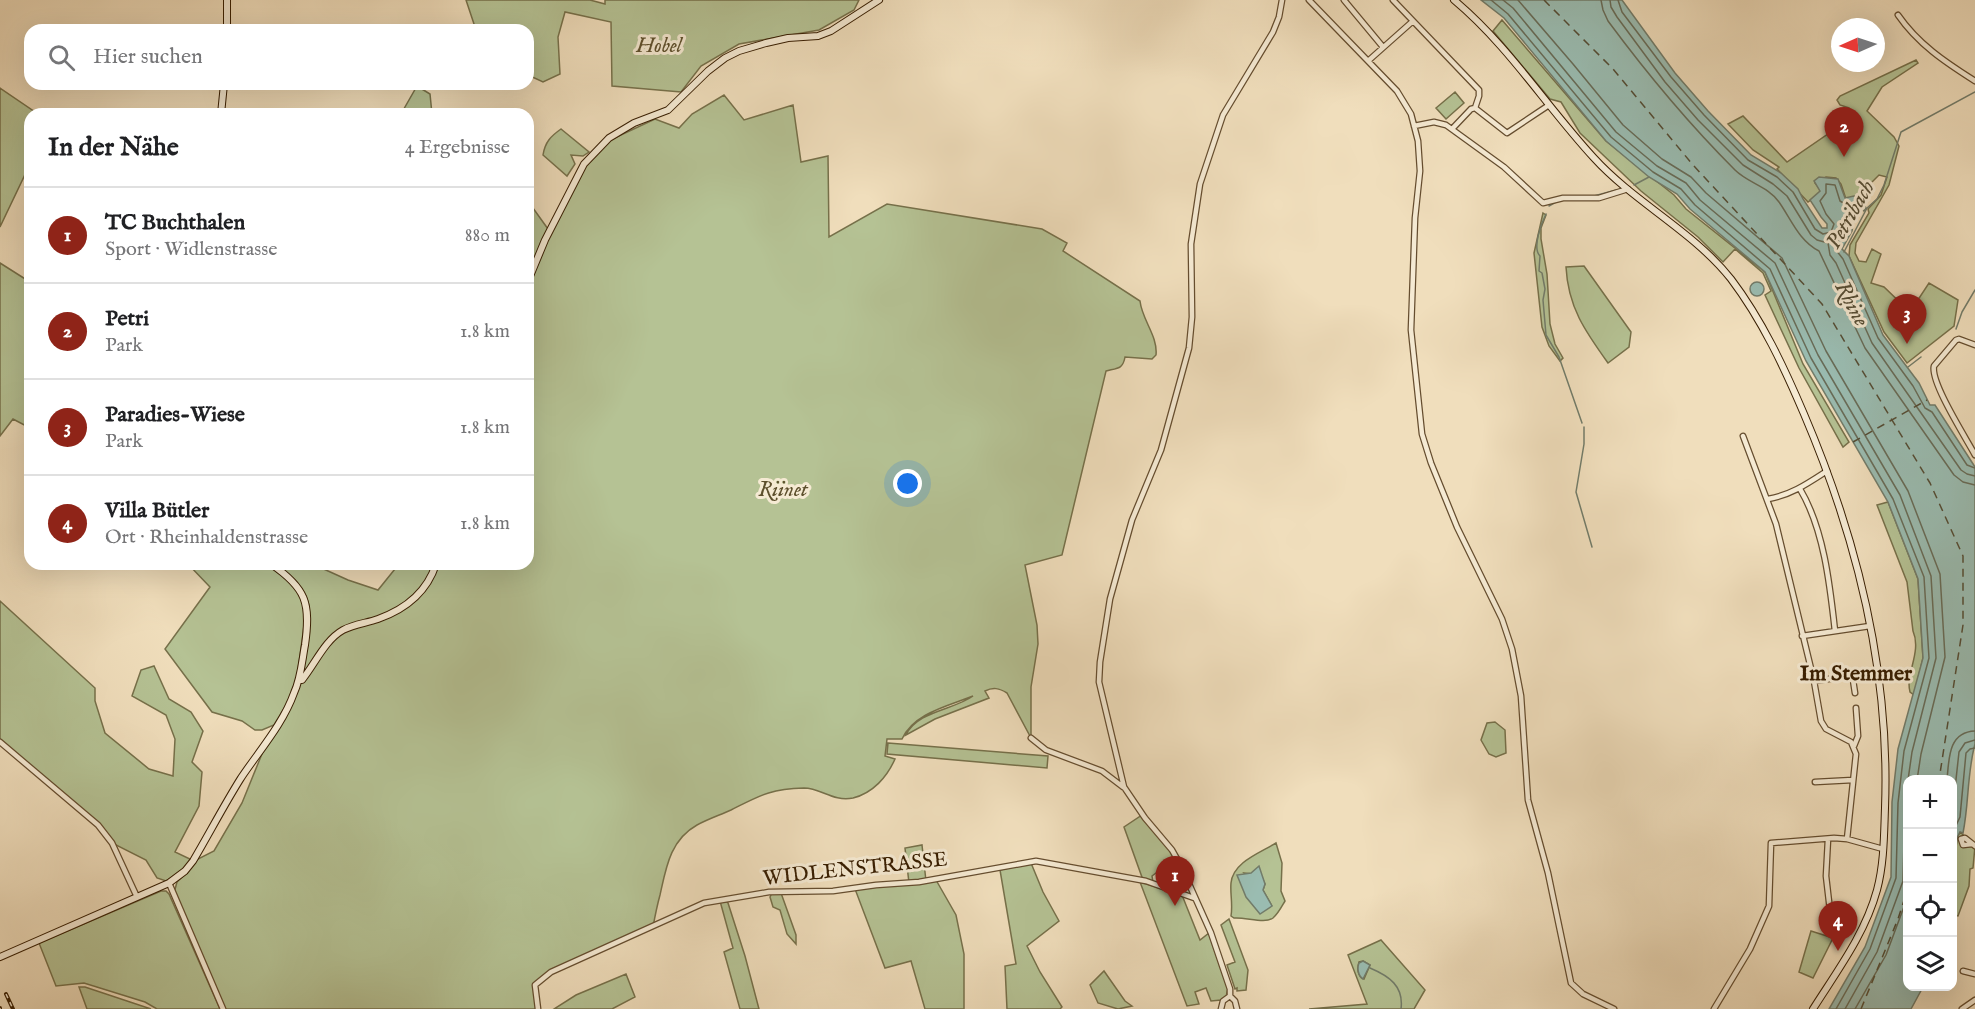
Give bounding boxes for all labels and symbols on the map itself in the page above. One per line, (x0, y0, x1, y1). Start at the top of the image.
north arrow (1831, 18, 1885, 72)
park label: Hobel (635, 33, 684, 60)
pin: 2 (1824, 108, 1864, 157)
water label: Petribach (1820, 176, 1882, 254)
water label: Rhine (1828, 276, 1875, 332)
pin: 3 (1888, 294, 1926, 344)
your location (893, 469, 922, 498)
park label: Riinet (758, 477, 809, 504)
district label: Im Stemmer (1800, 660, 1913, 688)
street label: WIDLENSTRASSE (762, 846, 949, 893)
pin: 1 (1156, 856, 1194, 906)
pin: 4 (1818, 902, 1858, 951)

